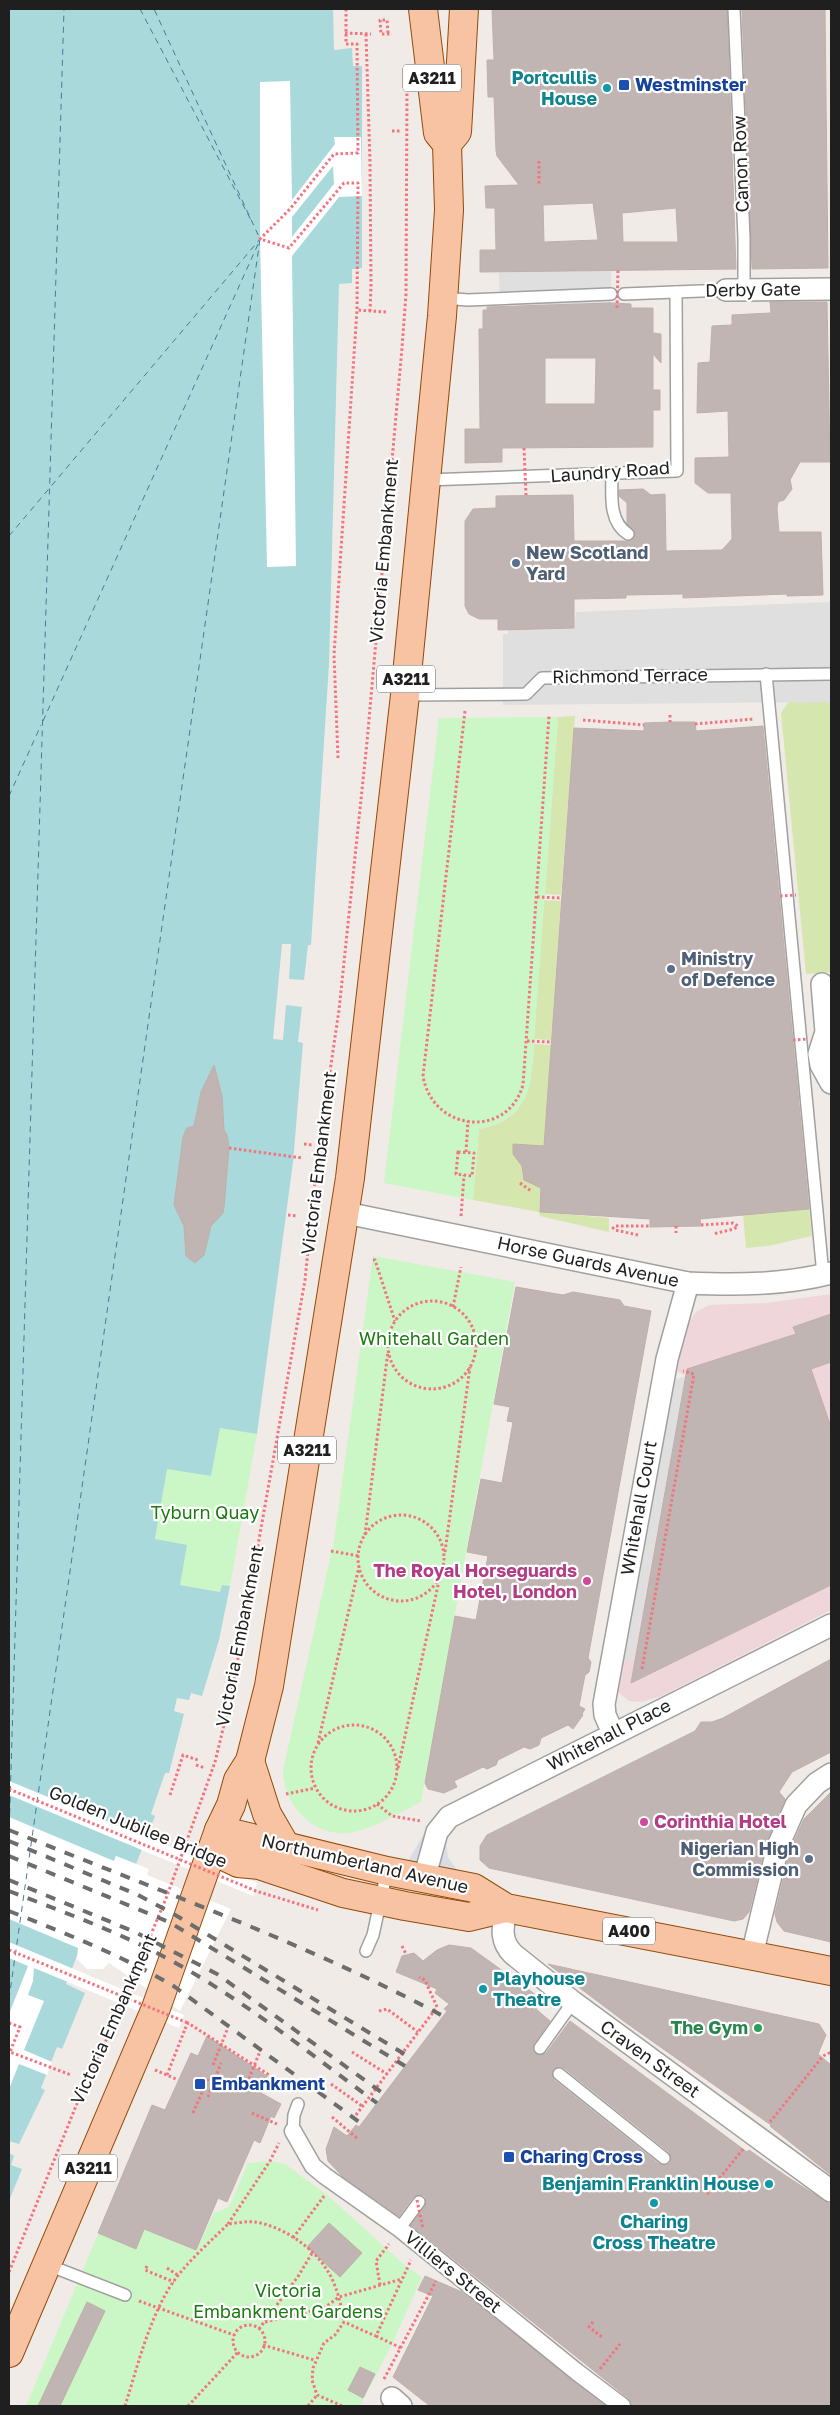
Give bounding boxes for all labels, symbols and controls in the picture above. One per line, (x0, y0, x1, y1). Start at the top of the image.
road number: A3211 (403, 64, 461, 92)
place label: Portcullis House (512, 66, 597, 109)
place label: Westminster (635, 73, 746, 95)
marker: Westminster (617, 78, 631, 92)
marker: Portcullis House (601, 82, 613, 94)
street label: Canon Row (727, 115, 753, 213)
street label: Derby Gate (705, 277, 801, 301)
street label: Laundry Road (549, 456, 670, 486)
street label: Victoria Embankment (364, 458, 402, 644)
place label: New Scotland Yard (526, 541, 648, 584)
marker: New Scotland Yard (510, 557, 522, 569)
street label: Richmond Terrace (552, 663, 708, 687)
road number: A3211 (377, 666, 435, 692)
place label: Ministry of Defence (681, 947, 776, 990)
marker: Ministry of Defence (665, 963, 677, 975)
street label: Victoria Embankment (296, 1070, 340, 1256)
street label: Horse Guards Avenue (495, 1231, 681, 1291)
park label: Whitehall Garden (359, 1327, 509, 1349)
road number: A3211 (278, 1436, 336, 1464)
street label: Whitehall Court (615, 1439, 661, 1577)
park label: Tyburn Quay (151, 1501, 259, 1523)
street label: Victoria Embankment (211, 1543, 267, 1729)
place label: The Royal Horseguards Hotel, London (373, 1559, 577, 1602)
marker: The Royal Horseguards Hotel, London (581, 1575, 593, 1587)
street label: Whitehall Place (543, 1693, 674, 1775)
street label: Golden Jubilee Bridge (46, 1780, 231, 1872)
place label: Corinthia Hotel (654, 1810, 787, 1832)
marker: Corinthia Hotel (638, 1816, 650, 1828)
street label: Northumberland Avenue (260, 1829, 471, 1898)
place label: Nigerian High Commission (680, 1837, 799, 1880)
marker: Nigerian High Commission (803, 1853, 815, 1865)
road number: A400 (603, 1918, 655, 1944)
street label: Victoria Embankment (65, 1930, 161, 2108)
place label: Playhouse Theatre (493, 1967, 586, 2010)
marker: Playhouse Theatre (477, 1983, 489, 1995)
street label: Craven Street (596, 2015, 705, 2102)
place label: The Gym (671, 2016, 748, 2038)
marker: The Gym (752, 2022, 764, 2034)
place label: Embankment (211, 2072, 325, 2094)
marker: Embankment (193, 2077, 207, 2091)
place label: Charing Cross (520, 2145, 643, 2167)
marker: Charing Cross (502, 2150, 516, 2164)
road number: A3211 (59, 2154, 117, 2182)
place label: Benjamin Franklin House (542, 2172, 759, 2194)
marker: Benjamin Franklin House (763, 2178, 775, 2190)
marker: Charing Cross Theatre (648, 2197, 660, 2209)
place label: Charing Cross Theatre (592, 2210, 716, 2253)
street label: Villiers Street (401, 2226, 506, 2317)
park label: Victoria Embankment Gardens (193, 2279, 383, 2322)

